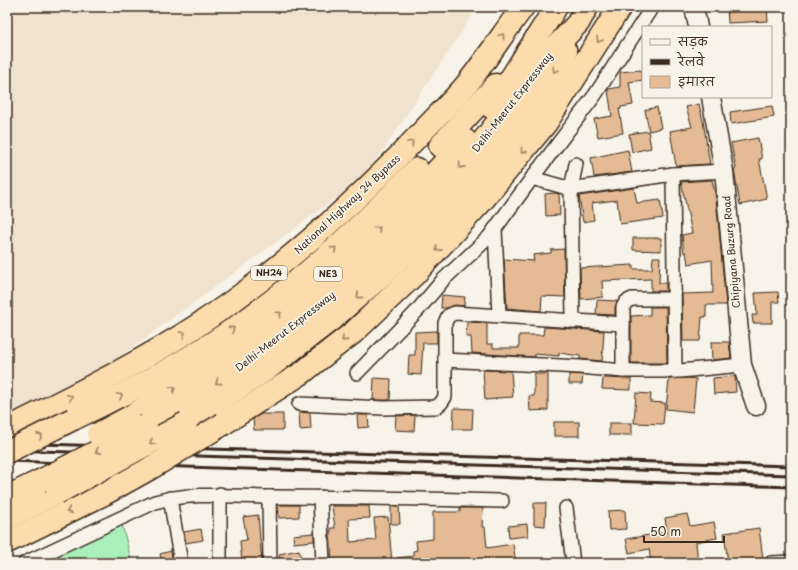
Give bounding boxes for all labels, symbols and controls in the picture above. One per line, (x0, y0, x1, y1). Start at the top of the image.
legend (642, 26, 772, 98)
text: सड़क (677, 32, 709, 50)
one-way arrow (497, 33, 505, 40)
one-way arrow (597, 36, 604, 43)
street label: Delhi-Meerut Expressway (468, 49, 556, 155)
text: रेलवे (676, 51, 705, 70)
one-way arrow (553, 66, 560, 73)
text: इमारत (678, 72, 716, 90)
one-way arrow (406, 140, 414, 148)
one-way arrow (521, 147, 528, 154)
street label: National Highway 24 Bypass (290, 150, 404, 258)
one-way arrow (458, 161, 466, 169)
street label: Chipiyana Buzurg Road (718, 195, 744, 309)
one-way arrow (373, 227, 380, 234)
one-way arrow (435, 244, 442, 252)
one-way arrow (329, 246, 337, 254)
road number: NH24 (251, 266, 287, 280)
road number: NE3 (314, 267, 342, 281)
street label: Delhi-Meerut Expressway (232, 287, 338, 375)
one-way arrow (356, 291, 364, 298)
one-way arrow (275, 312, 282, 319)
one-way arrow (228, 326, 235, 334)
one-way arrow (179, 332, 186, 339)
one-way arrow (342, 335, 349, 342)
one-way arrow (215, 377, 222, 385)
one-way arrow (169, 386, 176, 394)
one-way arrow (66, 394, 73, 402)
one-way arrow (116, 394, 124, 401)
one-way arrow (36, 433, 43, 440)
one-way arrow (149, 437, 156, 445)
one-way arrow (95, 446, 103, 454)
one-way arrow (65, 506, 73, 514)
scale bar (644, 518, 724, 544)
text: 50 m (650, 522, 681, 540)

